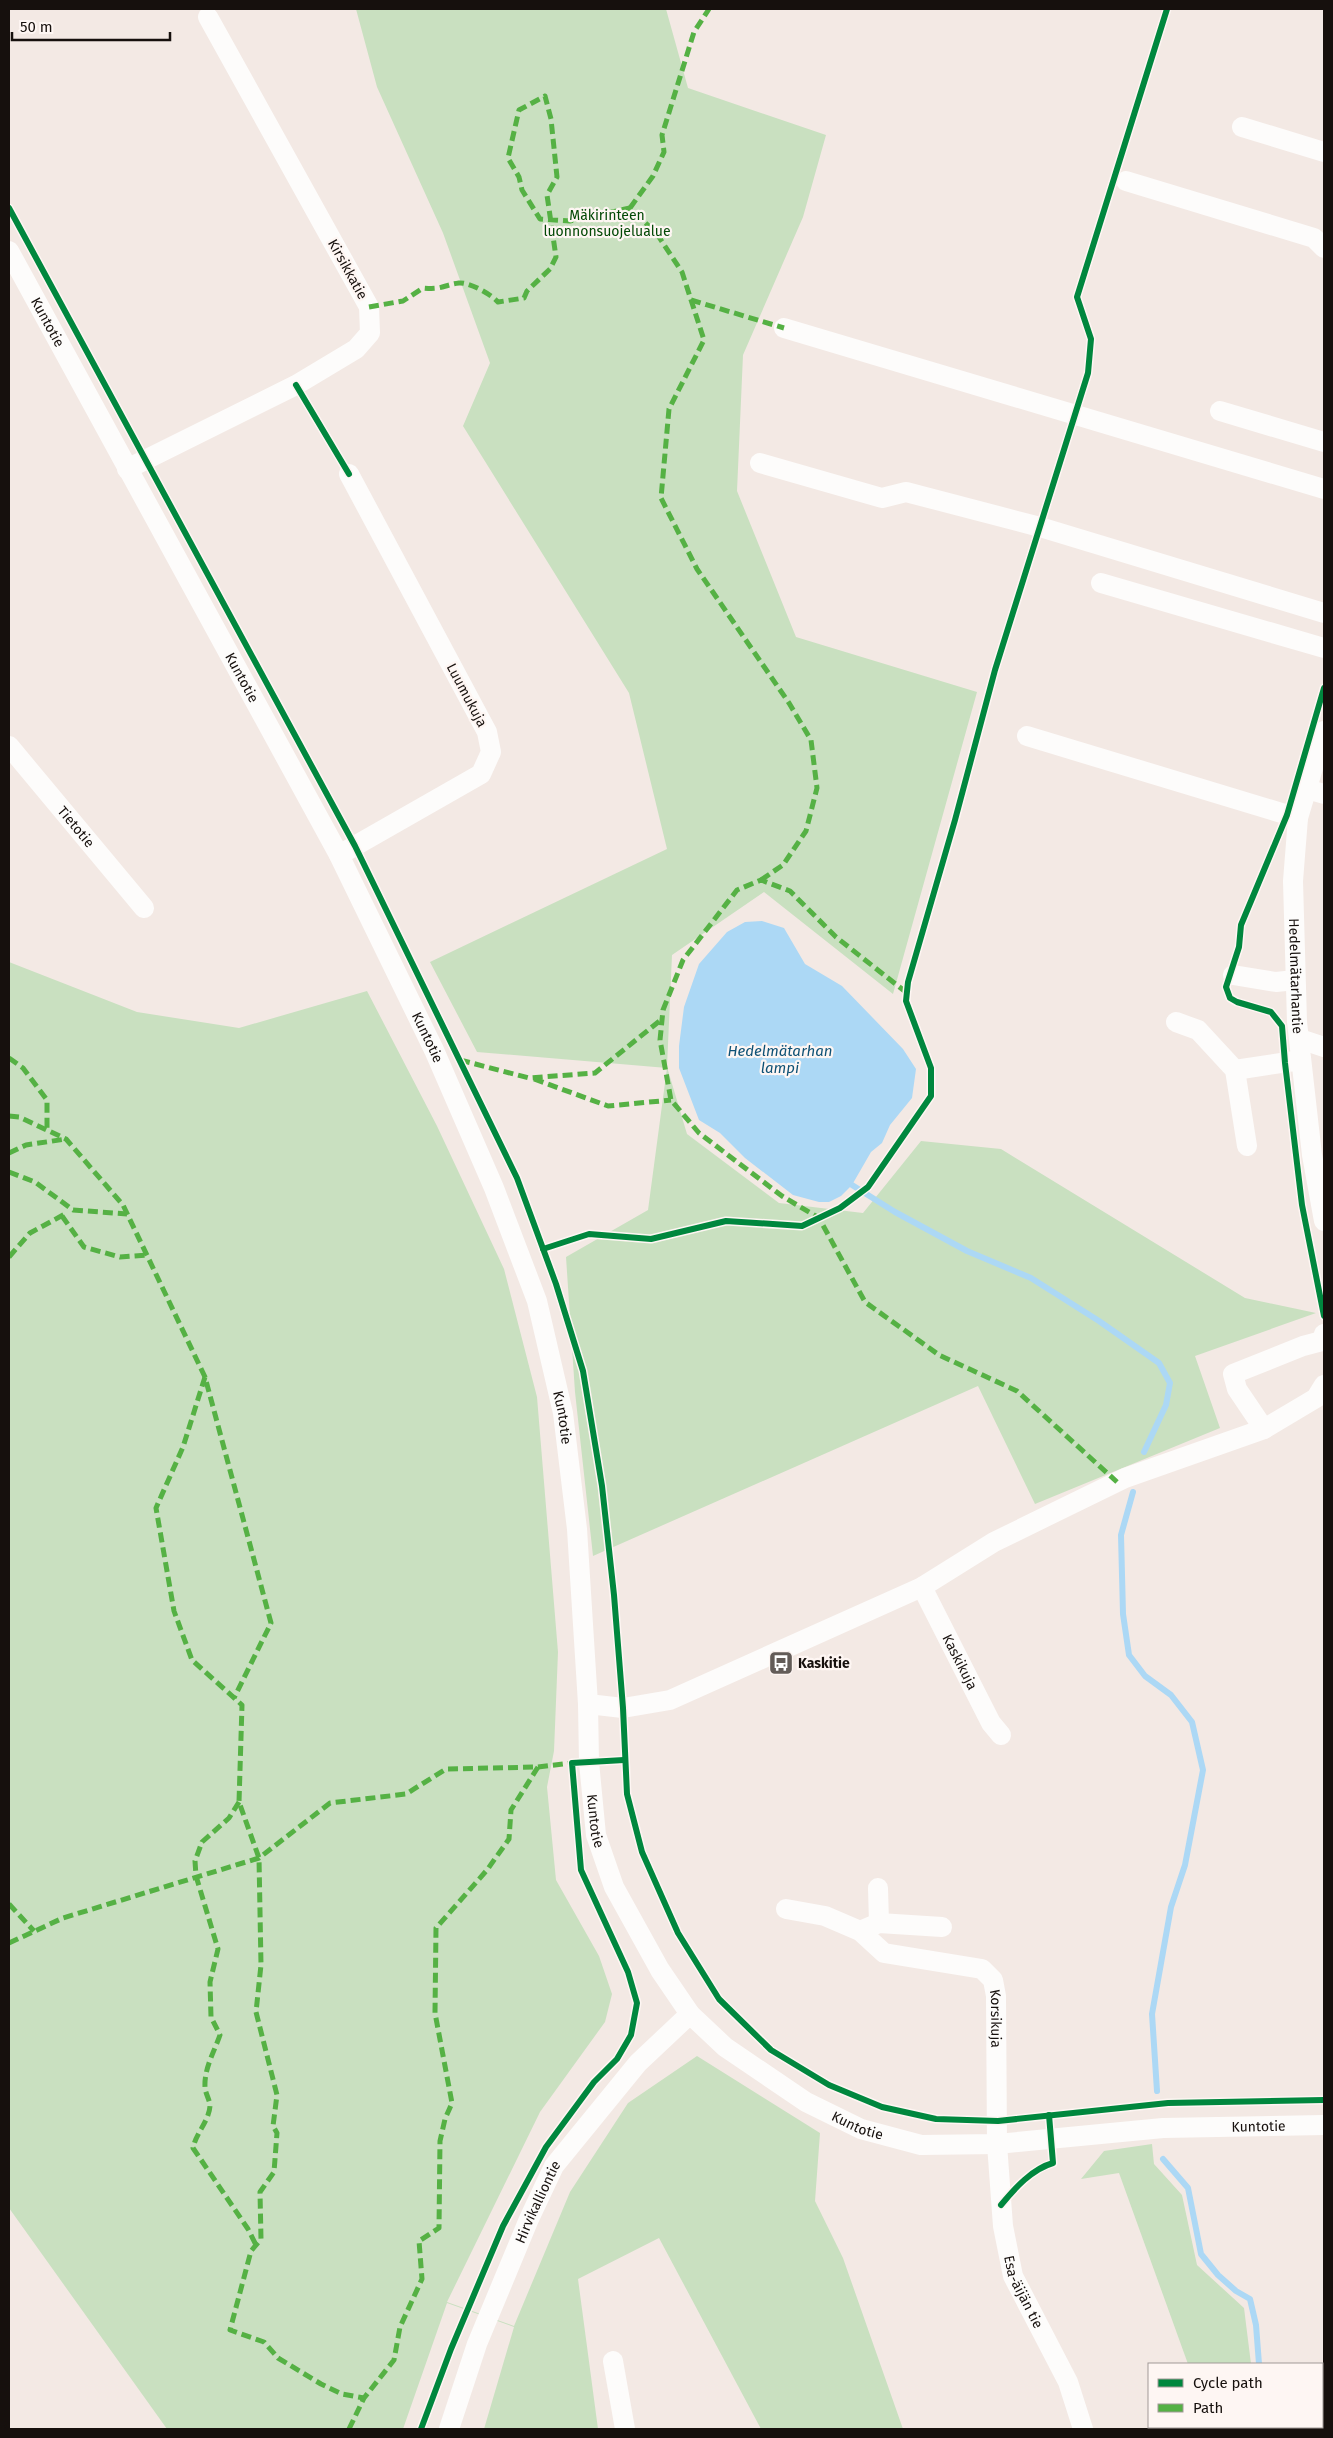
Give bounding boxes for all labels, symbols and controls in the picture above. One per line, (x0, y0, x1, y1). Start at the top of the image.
scale bar (12, 10, 170, 42)
text: 50 m (20, 18, 53, 36)
park label: Mäkirinteen luonnonsuojelualue (543, 207, 671, 240)
street label: Kirsikkatie (324, 236, 371, 302)
street label: Kuntotie (27, 294, 68, 350)
street label: Kuntotie (221, 650, 262, 706)
street label: Luumukuja (443, 660, 490, 730)
street label: Tietotie (54, 803, 98, 851)
street label: Hedelmätarhantie (1285, 918, 1306, 1035)
street label: Kuntotie (408, 1009, 446, 1065)
water label: Hedelmätarhan lampi (727, 1042, 833, 1077)
street label: Kuntotie (549, 1389, 575, 1445)
street label: Kaskikuja (938, 1631, 981, 1693)
bus stop icon: Kaskitie (768, 1650, 794, 1676)
place label: Kaskitie (798, 1655, 850, 1672)
street label: Kuntotie (583, 1793, 608, 1850)
street label: Korsikuja (986, 1988, 1004, 2048)
street label: Kuntotie (829, 2108, 885, 2144)
street label: Kuntotie (1231, 2118, 1286, 2136)
street label: Hirvikalliontie (512, 2157, 564, 2246)
street label: Esa-äijän tie (1000, 2254, 1047, 2331)
legend (1148, 2363, 1323, 2428)
text: Cycle path (1193, 2374, 1263, 2392)
text: Path (1193, 2399, 1223, 2417)

